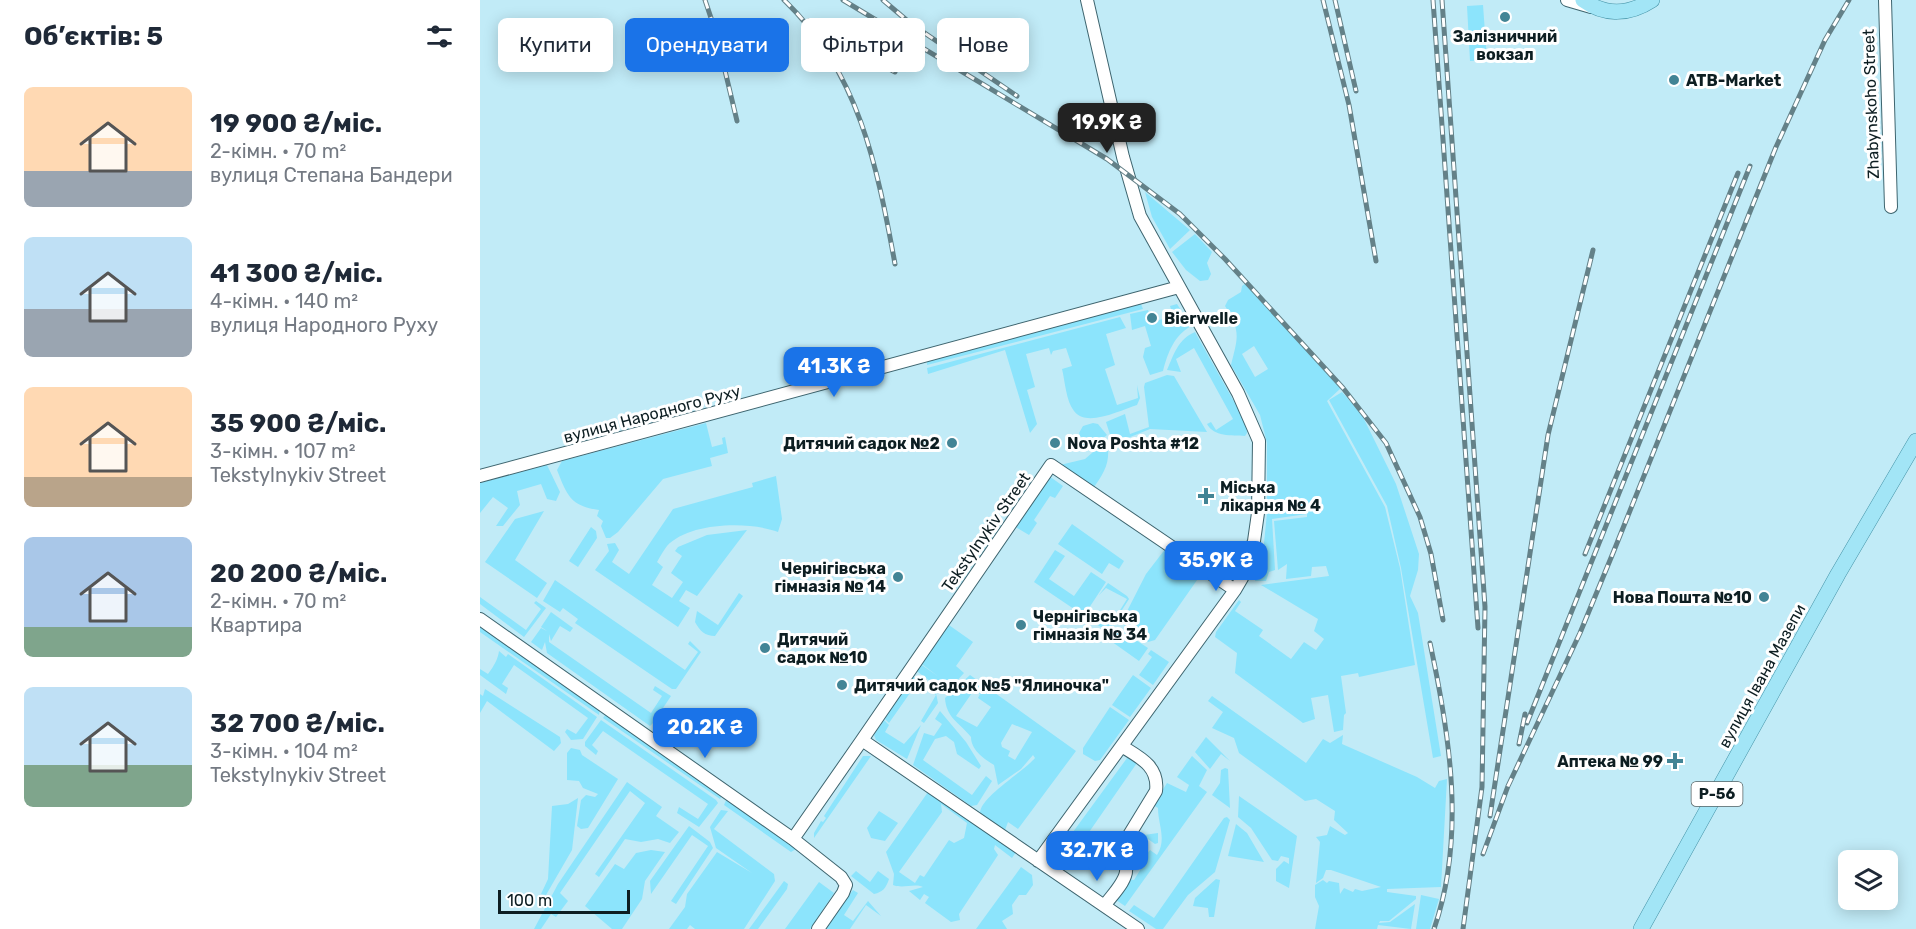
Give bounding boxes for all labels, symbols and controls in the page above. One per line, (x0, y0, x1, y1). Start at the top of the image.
marker: Залізничний вокзал (1498, 10, 1512, 24)
chip: Купити (498, 18, 613, 72)
chip: Орендувати (625, 18, 789, 72)
chip: Фільтри (801, 18, 925, 72)
chip: Нове (937, 18, 1029, 72)
icon: filters (423, 20, 456, 53)
text: Об’єктів: 5 (24, 21, 163, 52)
place label: Залізничний вокзал (1453, 27, 1557, 64)
street label: Zhabynskoho Street (1859, 29, 1883, 179)
place label: ATB-Market (1686, 71, 1782, 90)
marker: ATB-Market (1667, 73, 1681, 87)
pin: 19.9K ₴ (1052, 103, 1162, 154)
text: 19 900 ₴/міс. (210, 108, 382, 139)
text: 19.9K ₴ (1072, 110, 1142, 134)
icon: home (72, 111, 144, 183)
text: 2-кімн. · 70 m² (210, 139, 346, 163)
text: вулиця Степана Бандери (210, 163, 453, 187)
text: 41 300 ₴/міс. (210, 258, 383, 289)
icon: home (72, 261, 144, 333)
text: 4-кімн. · 140 m² (210, 289, 358, 313)
place label: Bierwelle (1164, 309, 1238, 328)
marker: Bierwelle (1145, 311, 1159, 325)
text: вулиця Народного Руху (210, 313, 438, 337)
pin: 41.3K ₴ (779, 347, 889, 398)
text: 41.3K ₴ (798, 354, 870, 378)
street label: вулиця Народного Руху (561, 381, 743, 447)
text: 35 900 ₴/міс. (210, 408, 386, 439)
icon: home (72, 411, 144, 483)
place label: Дитячий садок №2 (783, 434, 940, 453)
place label: Nova Poshta #12 (1067, 434, 1199, 453)
marker: Дитячий садок №2 (945, 436, 959, 450)
marker: Nova Poshta #12 (1048, 436, 1062, 450)
text: 3-кімн. · 107 m² (210, 439, 356, 463)
text: Tekstylnykiv Street (210, 463, 386, 487)
street label: Tekstylnykiv Street (938, 469, 1034, 595)
place label: Міська лікарня № 4 (1220, 478, 1321, 515)
marker: Міська лікарня № 4 (1197, 487, 1215, 505)
pin: 35.9K ₴ (1161, 541, 1271, 592)
text: 35.9K ₴ (1179, 548, 1253, 572)
text: 20 200 ₴/міс. (210, 558, 387, 589)
place label: Чернігівська гімназія № 14 (774, 559, 886, 596)
icon: home (72, 561, 144, 633)
marker: Чернігівська гімназія № 14 (891, 570, 905, 584)
place label: Нова Пошта №10 (1613, 588, 1752, 607)
text: 2-кімн. · 70 m² (210, 589, 346, 613)
marker: Нова Пошта №10 (1757, 590, 1771, 604)
street label: вулиця Івана Мазепи (1715, 601, 1809, 751)
place label: Чернігівська гімназія № 34 (1033, 607, 1147, 644)
text: Квартира (210, 613, 302, 637)
marker: Чернігівська гімназія № 34 (1014, 618, 1028, 632)
place label: Дитячий садок №10 (777, 630, 868, 667)
marker: Дитячий садок №10 (758, 641, 772, 655)
place label: Дитячий садок №5 "Ялиночка" (854, 676, 1109, 695)
marker: Дитячий садок №5 "Ялиночка" (835, 678, 849, 692)
text: 32 700 ₴/міс. (210, 708, 385, 739)
pin: 20.2K ₴ (650, 708, 760, 759)
icon: home (72, 711, 144, 783)
text: 20.2K ₴ (667, 715, 743, 739)
text: 3-кімн. · 104 m² (210, 739, 358, 763)
place label: Аптека № 99 (1557, 752, 1663, 771)
marker: Аптека № 99 (1668, 754, 1682, 768)
text: Tekstylnykiv Street (210, 763, 386, 787)
road number: Р-56 (1692, 782, 1742, 806)
pin: 32.7K ₴ (1042, 831, 1152, 882)
text: 32.7K ₴ (1060, 838, 1134, 862)
map controls (1838, 850, 1898, 910)
button: layers (1838, 850, 1898, 910)
scale bar (498, 887, 630, 914)
text: 100 m (507, 891, 552, 910)

